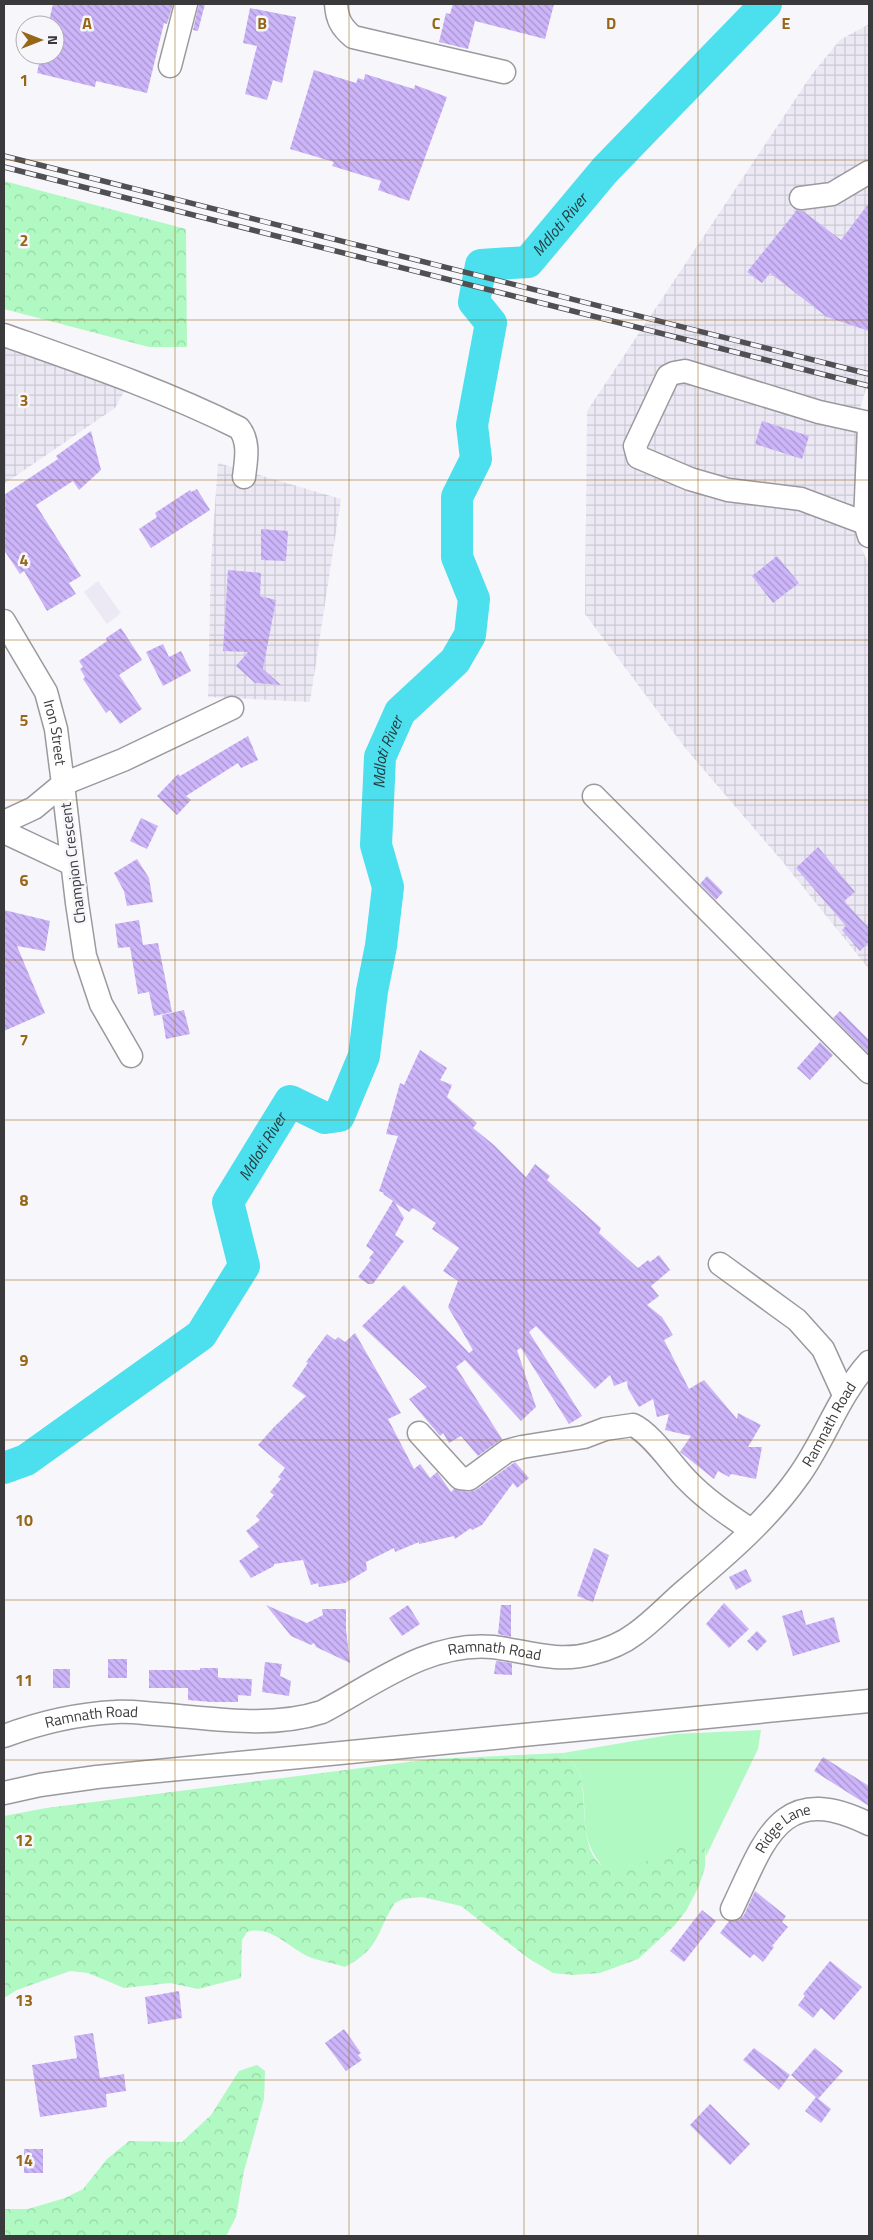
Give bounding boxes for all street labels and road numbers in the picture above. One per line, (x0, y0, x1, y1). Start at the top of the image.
street label: Iron Street (38, 697, 73, 767)
street label: Champion Crescent (54, 801, 91, 925)
street label: Ramnath Road (796, 1377, 862, 1471)
street label: Ramnath Road (446, 1634, 543, 1666)
street label: Ramnath Road (42, 1700, 139, 1734)
street label: Ridge Lane (749, 1797, 812, 1857)

